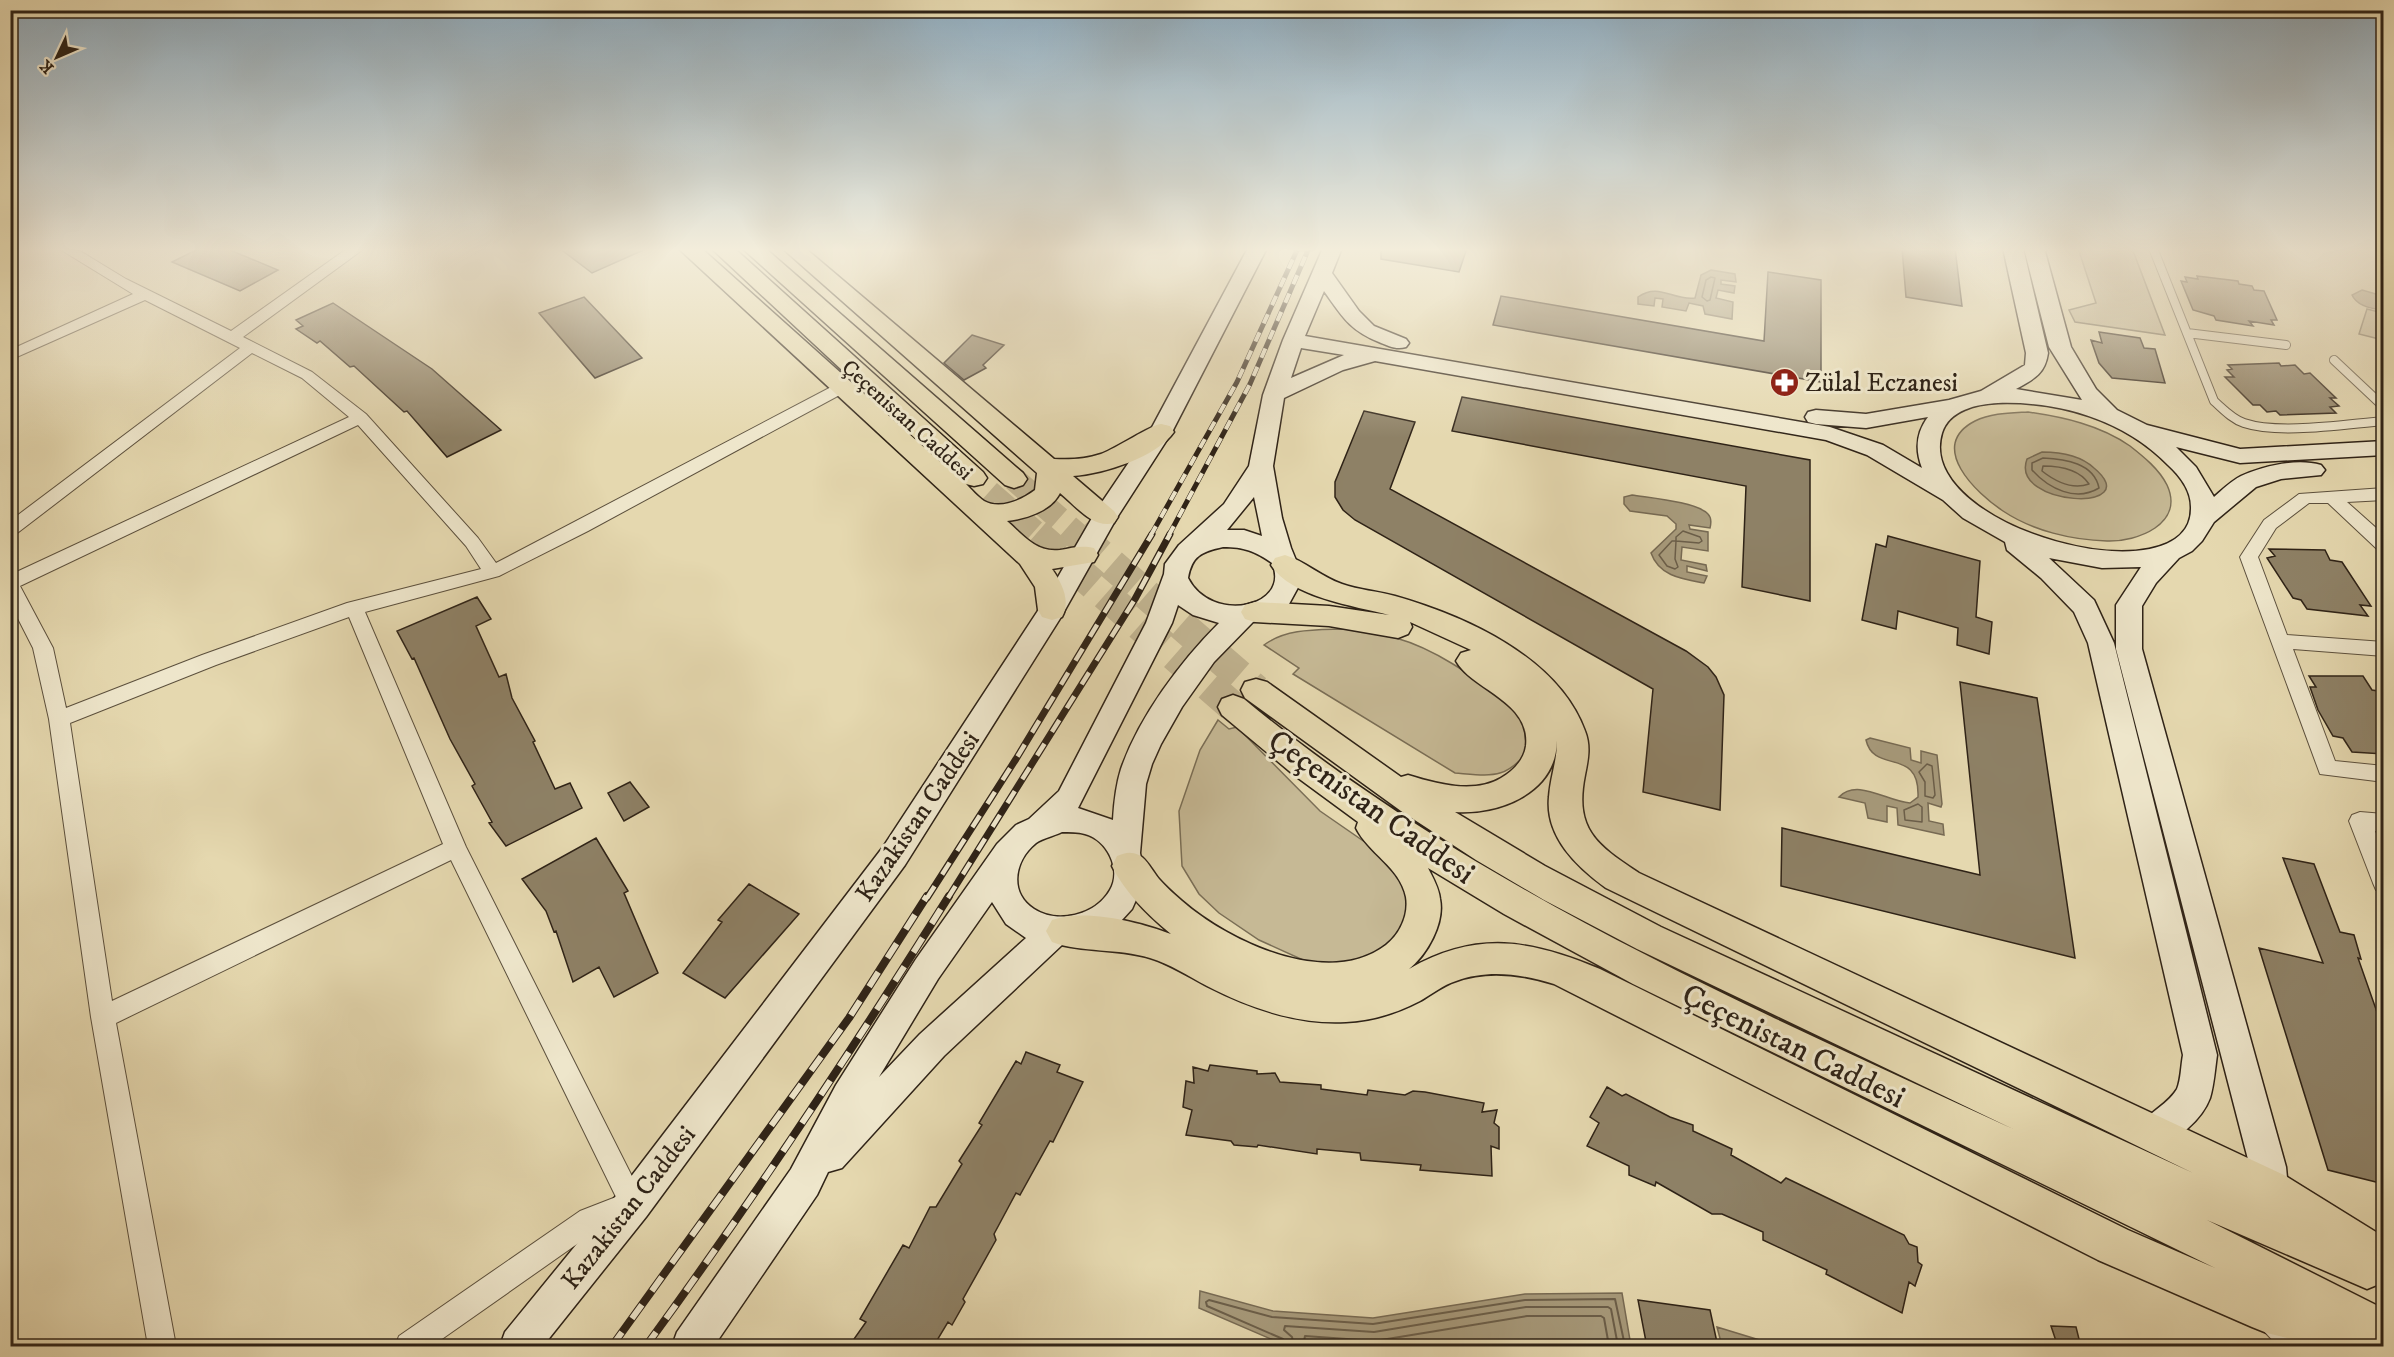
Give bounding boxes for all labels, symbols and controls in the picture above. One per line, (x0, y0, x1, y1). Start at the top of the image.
north arrow (27, 27, 87, 87)
text: K (35, 55, 58, 78)
street label: Çeçenistan Caddesi (836, 354, 978, 486)
pharmacy icon: Zülal Eczanesi (1768, 366, 1800, 398)
place label: Zülal Eczanesi (1805, 367, 1958, 400)
street label: Çeçenistan Caddesi (1260, 721, 1482, 894)
street label: Kazakistan Caddesi (849, 725, 988, 909)
street label: Çeçenistan Caddesi (1675, 975, 1911, 1118)
street label: Kazakistan Caddesi (555, 1119, 703, 1296)

